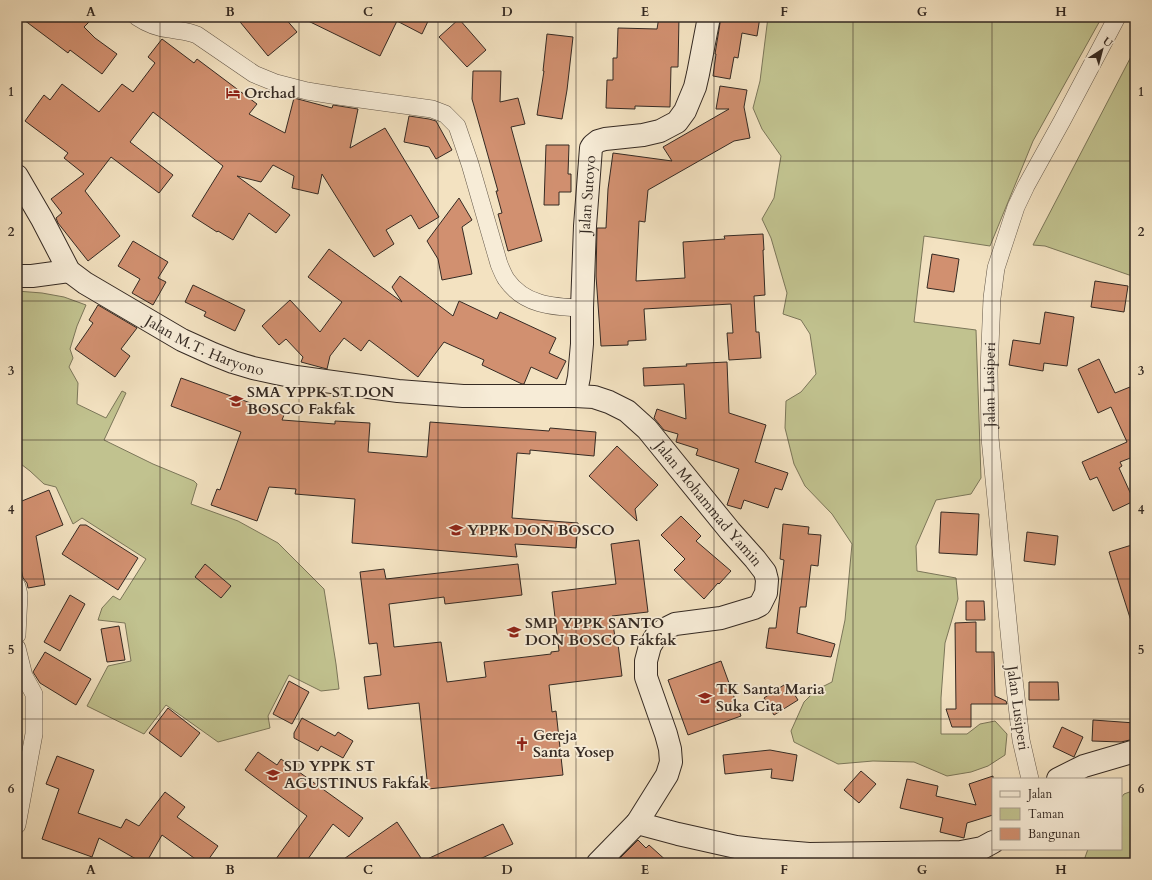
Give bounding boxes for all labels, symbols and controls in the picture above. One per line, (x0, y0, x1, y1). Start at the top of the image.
text: A (86, 3, 96, 21)
text: B (225, 3, 235, 21)
text: C (363, 3, 373, 21)
text: D (501, 3, 513, 21)
text: E (641, 3, 649, 21)
text: F (780, 3, 788, 21)
text: G (917, 3, 928, 21)
text: H (1055, 3, 1067, 21)
north arrow (1082, 30, 1122, 70)
text: U (1100, 34, 1116, 51)
text: 1 (8, 83, 14, 101)
place label: Orchad (244, 83, 296, 103)
text: 1 (1138, 83, 1144, 101)
hotel icon: Orchad (225, 85, 241, 101)
street label: Jalan Sutoyo (575, 155, 600, 237)
text: 2 (8, 223, 15, 241)
text: 2 (1138, 223, 1145, 241)
street label: Jalan M.T. Haryono (140, 310, 266, 380)
street label: Jalan Lusiperi (979, 341, 1000, 430)
text: 3 (8, 362, 15, 380)
text: 3 (1138, 362, 1145, 380)
place label: SMA YPPK ST DON BOSCO Fakfak (247, 382, 394, 419)
school or university icon: SMA YPPK ST DON BOSCO Fakfak (228, 393, 244, 409)
street label: Jalan Mohammad Yamin (649, 435, 767, 571)
text: 4 (8, 501, 15, 519)
text: 4 (1138, 501, 1145, 519)
place label: YPPK DON BOSCO (467, 520, 615, 540)
school or university icon: YPPK DON BOSCO (448, 522, 464, 538)
place label: SMP YPPK SANTO DON BOSCO Fakfak (525, 613, 677, 650)
school or university icon: SMP YPPK SANTO DON BOSCO Fakfak (506, 624, 522, 640)
text: 5 (8, 641, 14, 659)
text: 5 (1138, 641, 1144, 659)
street label: Jalan Lusiperi (1002, 662, 1034, 752)
place label: TK Santa Maria Suka Cita (716, 679, 825, 716)
school or university icon: TK Santa Maria Suka Cita (697, 690, 713, 706)
place label: Gereja Santa Yosep (533, 725, 614, 762)
church icon: Gereja Santa Yosep (514, 736, 530, 752)
place label: SD YPPK ST AGUSTINUS Fakfak (284, 756, 429, 793)
school or university icon: SD YPPK ST AGUSTINUS Fakfak (265, 767, 281, 783)
legend (992, 778, 1122, 850)
text: 6 (8, 780, 15, 798)
text: 6 (1138, 780, 1145, 798)
text: Jalan (1026, 786, 1052, 802)
text: Taman (1028, 806, 1064, 822)
text: Bangunan (1028, 826, 1080, 842)
text: A (86, 861, 96, 879)
text: B (225, 861, 235, 879)
text: C (363, 861, 373, 879)
text: D (501, 861, 513, 879)
text: E (641, 861, 649, 879)
text: F (780, 861, 788, 879)
text: G (917, 861, 928, 879)
text: H (1055, 861, 1067, 879)

